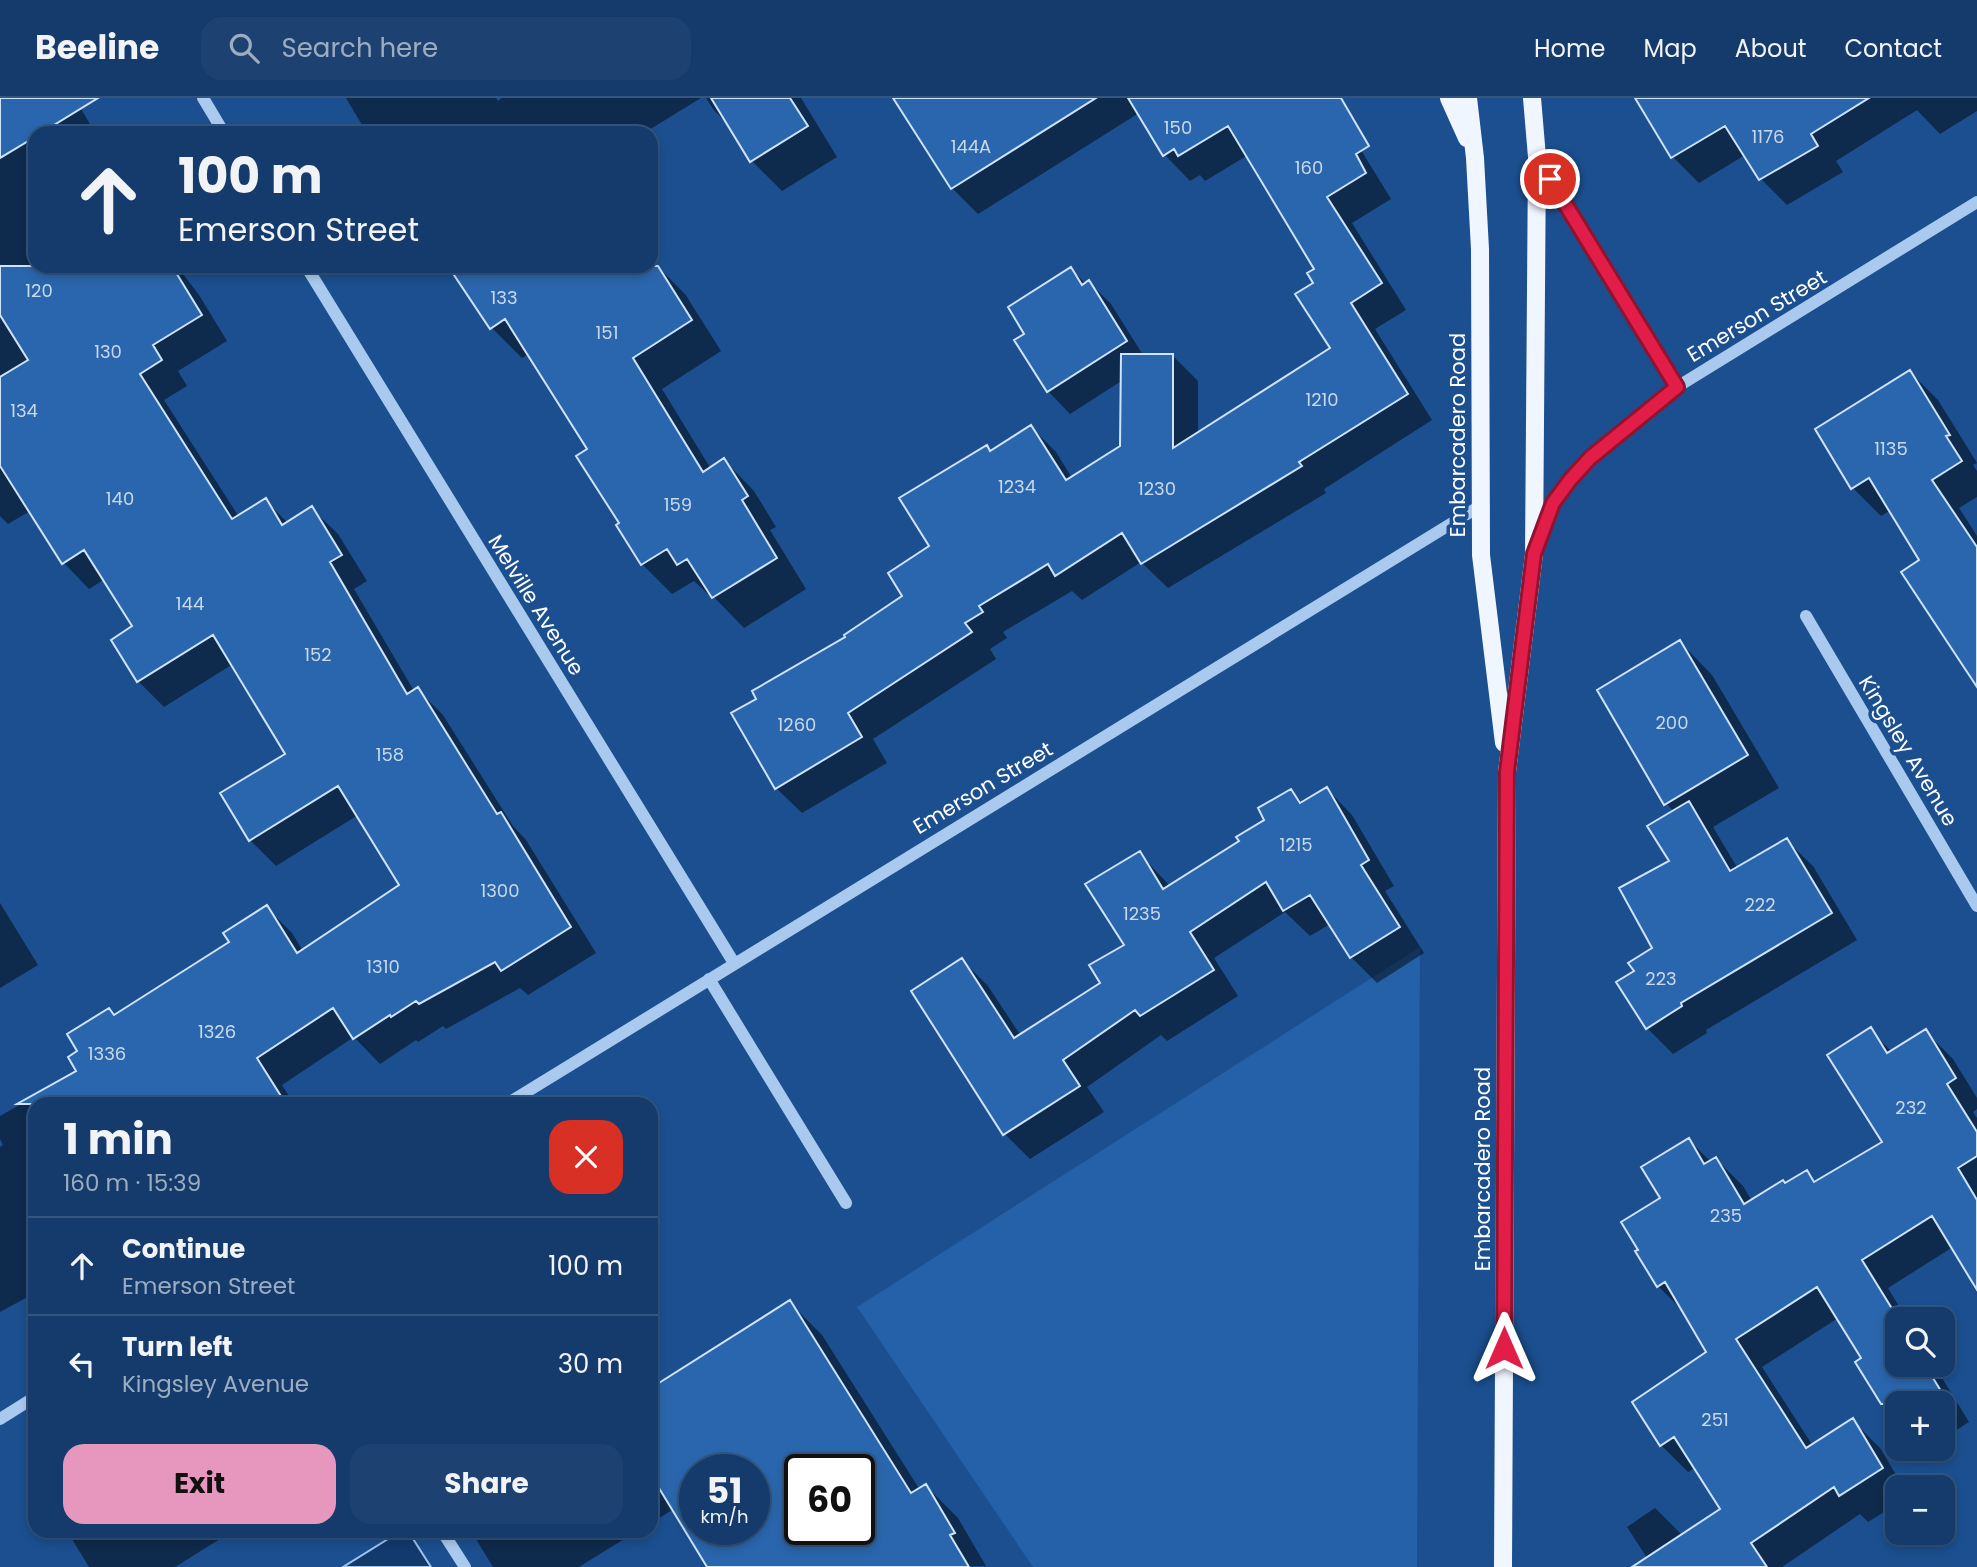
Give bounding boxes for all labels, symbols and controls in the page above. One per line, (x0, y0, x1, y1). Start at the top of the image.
search box (201, 17, 691, 80)
text: Beeline (35, 24, 159, 71)
icon: search (225, 29, 263, 67)
text: Search here (281, 30, 438, 66)
text: Home (1534, 32, 1606, 65)
text: Map (1644, 32, 1697, 65)
text: About (1735, 32, 1806, 65)
text: Contact (1844, 32, 1942, 65)
house number: 150 (1164, 115, 1192, 140)
house number: 1176 (1752, 124, 1784, 149)
house number: 144A (951, 134, 991, 159)
text: 100 m (178, 142, 323, 210)
pin (1520, 149, 1580, 209)
icon: ahead (63, 154, 154, 245)
house number: 160 (1295, 155, 1323, 180)
icon: arrive (1531, 160, 1569, 198)
text: Emerson Street (178, 207, 419, 252)
street label: Emerson Street (1681, 262, 1832, 369)
house number: 120 (25, 278, 53, 303)
house number: 133 (491, 285, 517, 310)
house number: 151 (596, 320, 618, 345)
street label: Embarcadero Road (1443, 333, 1472, 537)
house number: 130 (94, 339, 122, 364)
house number: 1210 (1305, 387, 1339, 412)
house number: 134 (10, 398, 38, 423)
house number: 1135 (1874, 436, 1908, 461)
house number: 1234 (998, 474, 1036, 499)
house number: 1230 (1138, 476, 1176, 501)
house number: 140 (106, 486, 134, 511)
house number: 159 (664, 492, 692, 517)
street label: Melville Avenue (481, 529, 591, 681)
house number: 144 (176, 591, 204, 616)
house number: 152 (304, 642, 332, 667)
street label: Kingsley Avenue (1852, 670, 1965, 831)
house number: 200 (1656, 710, 1688, 735)
house number: 1260 (778, 712, 816, 737)
street label: Emerson Street (907, 734, 1058, 841)
house number: 158 (376, 742, 404, 767)
house number: 1215 (1279, 832, 1313, 857)
house number: 1300 (481, 878, 519, 903)
house number: 222 (1744, 892, 1776, 917)
house number: 1235 (1123, 901, 1161, 926)
house number: 1310 (366, 954, 400, 979)
house number: 223 (1645, 966, 1677, 991)
house number: 1326 (198, 1019, 236, 1044)
house number: 1336 (88, 1041, 126, 1066)
street label: Embarcadero Road (1468, 1067, 1497, 1271)
house number: 232 (1895, 1095, 1927, 1120)
text: 1 min (63, 1110, 173, 1169)
button: close (549, 1120, 623, 1194)
text: 160 m · 15:39 (63, 1167, 201, 1199)
house number: 235 (1710, 1203, 1742, 1228)
text: Continue (122, 1231, 245, 1267)
icon: ahead (63, 1247, 101, 1285)
text: 100 m (548, 1248, 623, 1284)
text: Emerson Street (122, 1270, 295, 1302)
map controls (1885, 1307, 1955, 1545)
button: search (1885, 1307, 1955, 1377)
position arrow (1467, 1311, 1541, 1385)
text: Turn left (122, 1329, 233, 1365)
icon: left (63, 1345, 101, 1383)
text: 30 m (558, 1346, 623, 1382)
text: Kingsley Avenue (122, 1368, 309, 1400)
button: + (1885, 1391, 1955, 1461)
house number: 251 (1701, 1407, 1729, 1432)
button: Exit (63, 1444, 336, 1524)
button: Share (350, 1444, 623, 1524)
speed limit sign: 60 (784, 1454, 875, 1545)
text: 51 (707, 1466, 742, 1515)
button: − (1885, 1475, 1955, 1545)
text: km/h (701, 1504, 748, 1529)

